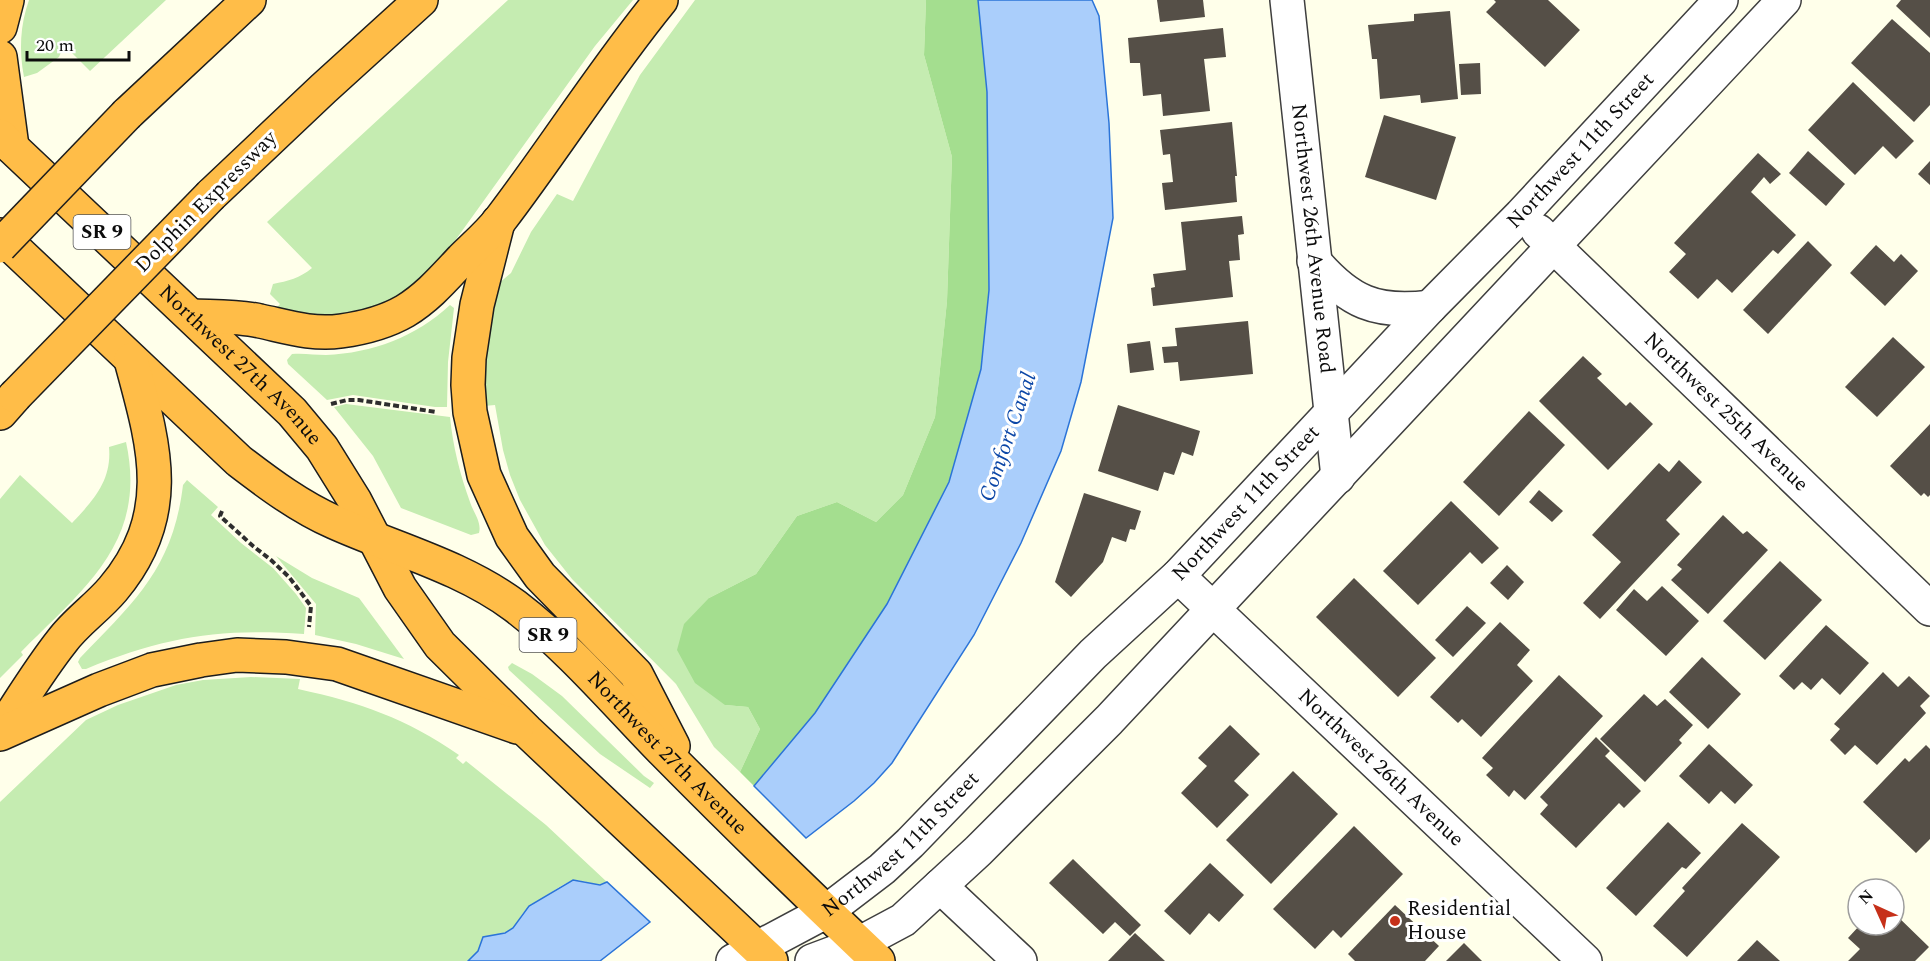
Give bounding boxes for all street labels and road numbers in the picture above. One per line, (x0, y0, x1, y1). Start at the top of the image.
street label: Northwest 11th Street (1499, 65, 1662, 237)
street label: Northwest 26th Avenue Road (1282, 102, 1343, 375)
street label: Dolphin Expressway (127, 123, 285, 281)
road number: SR 9 (74, 215, 130, 249)
street label: Northwest 27th Avenue (151, 277, 330, 453)
street label: Northwest 25th Avenue (1636, 325, 1816, 500)
street label: Northwest 11th Street (1165, 418, 1328, 589)
road number: SR 9 (520, 618, 576, 652)
street label: Northwest 27th Avenue (579, 664, 755, 843)
street label: Northwest 26th Avenue (1290, 681, 1471, 855)
street label: Northwest 11th Street (815, 764, 987, 925)

